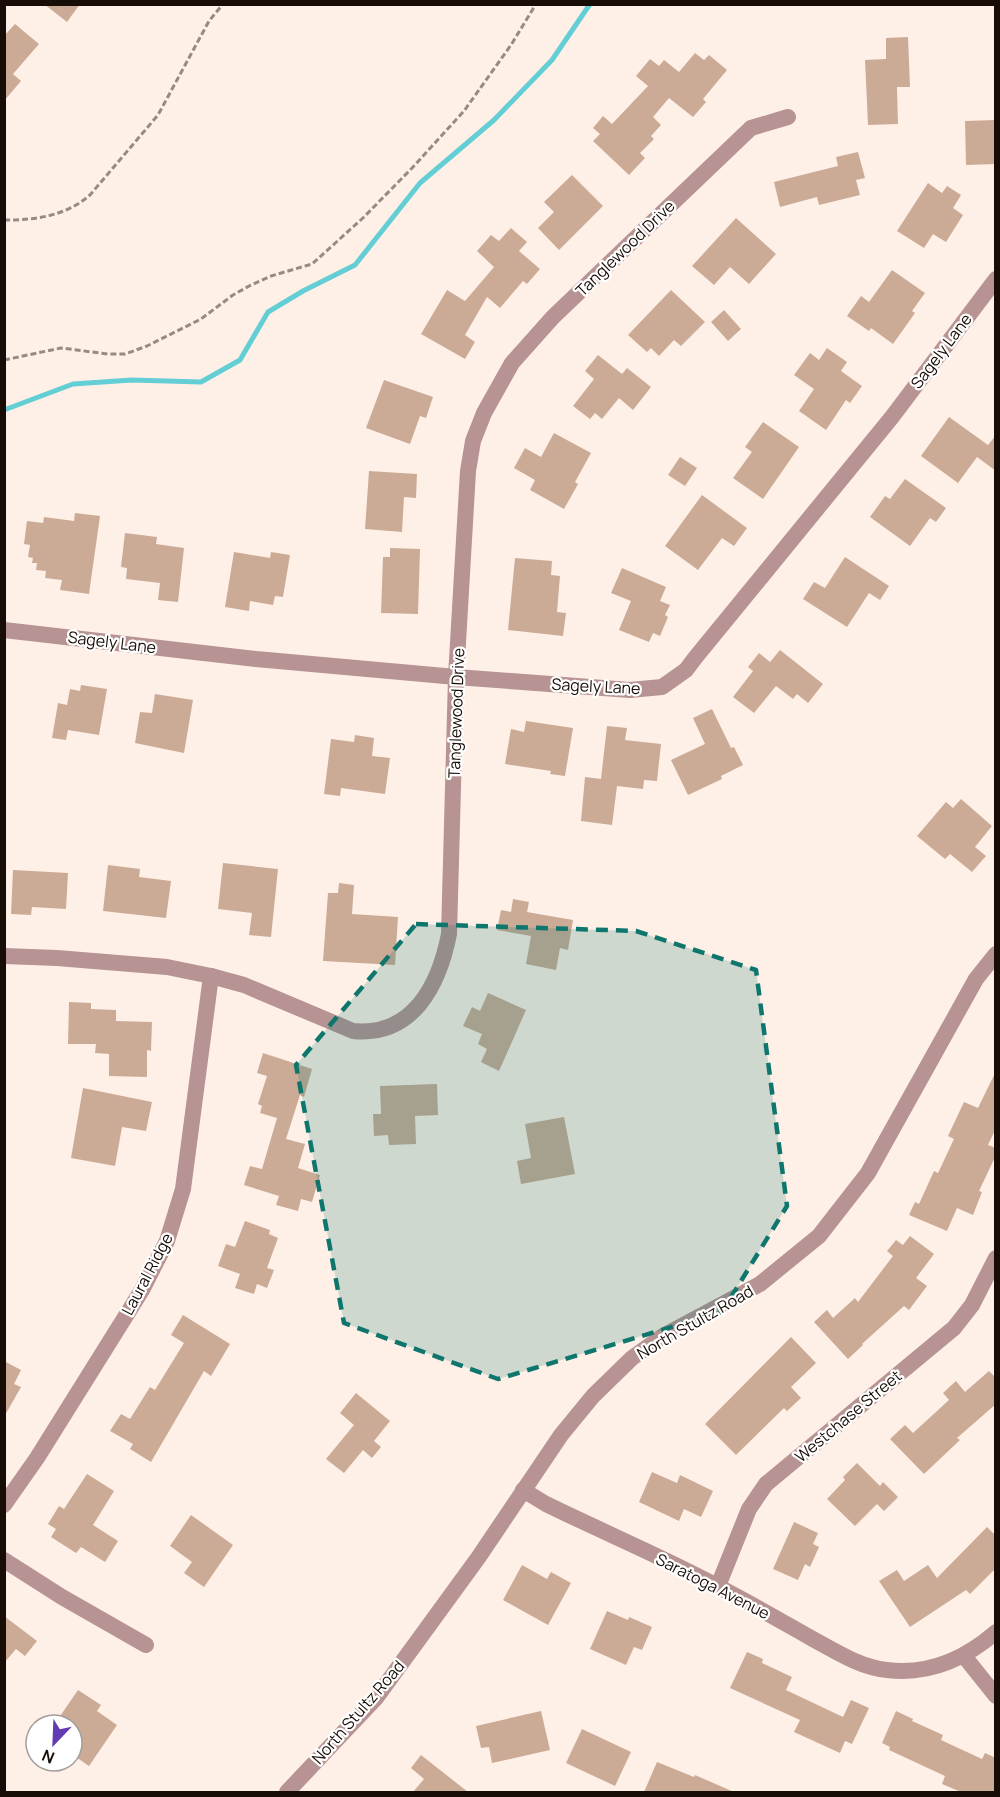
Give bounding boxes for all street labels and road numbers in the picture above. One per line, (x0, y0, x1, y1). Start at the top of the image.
street label: Tanglewood Drive (571, 195, 679, 301)
street label: Sagely Lane (905, 309, 977, 393)
street label: Sagely Lane (67, 626, 157, 658)
street label: Tanglewood Drive (443, 648, 469, 778)
street label: Sagely Lane (551, 673, 641, 699)
street label: Laural Ridge (116, 1229, 178, 1319)
street label: North Stultz Road (633, 1280, 757, 1364)
street label: Westchase Street (790, 1365, 906, 1467)
street label: Saratoga Avenue (652, 1548, 774, 1624)
street label: North Stultz Road (307, 1655, 409, 1769)

